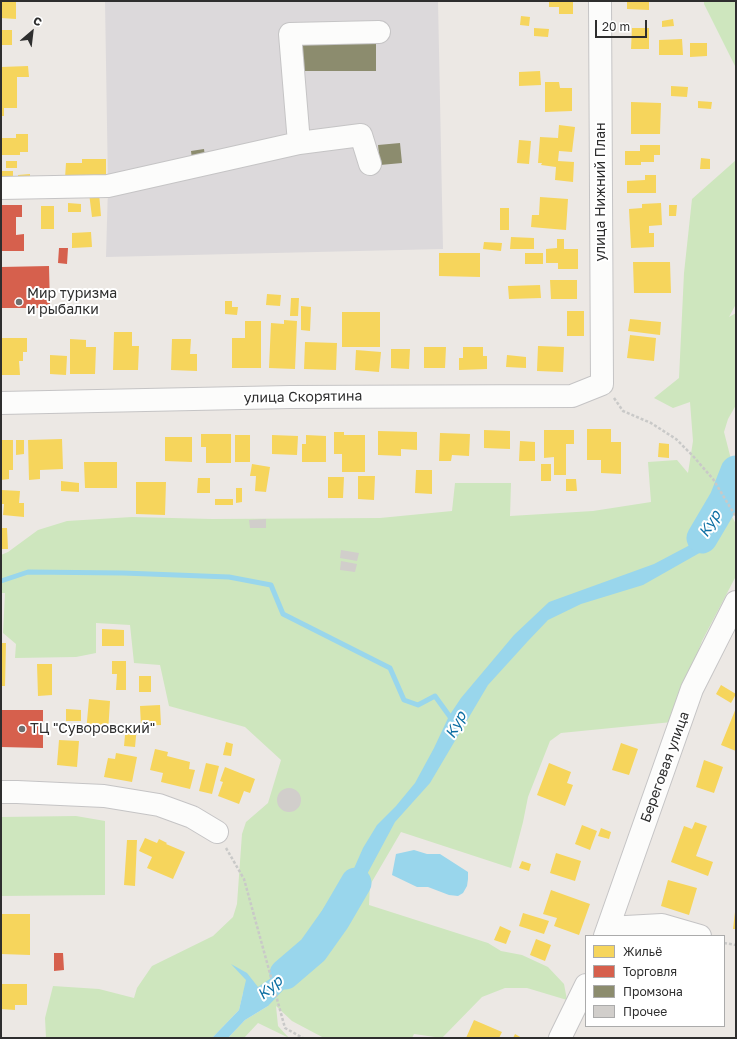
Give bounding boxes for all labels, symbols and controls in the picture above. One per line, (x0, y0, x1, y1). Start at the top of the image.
north arrow (12, 12, 52, 52)
scale bar (597, 12, 649, 38)
text: С (31, 13, 44, 29)
text: 20 m (602, 19, 630, 34)
street label: улица Нижний План (593, 122, 609, 262)
place label: Мир туризма и рыбалки (27, 286, 117, 318)
marker: Мир туризма и рыбалки (14, 297, 24, 307)
street label: улица Скорятина (244, 388, 362, 406)
water label: Кур (695, 508, 725, 540)
water label: Кур (442, 709, 470, 741)
street label: Береговая улица (637, 709, 693, 825)
place label: ТЦ "Суворовский" (30, 721, 155, 737)
marker: ТЦ "Суворовский" (17, 724, 27, 734)
legend (585, 935, 725, 1027)
text: Жильё (623, 944, 662, 959)
text: Торговля (623, 964, 677, 979)
water label: Кур (254, 972, 286, 1004)
text: Промзона (623, 984, 683, 999)
text: Прочее (623, 1004, 667, 1019)

